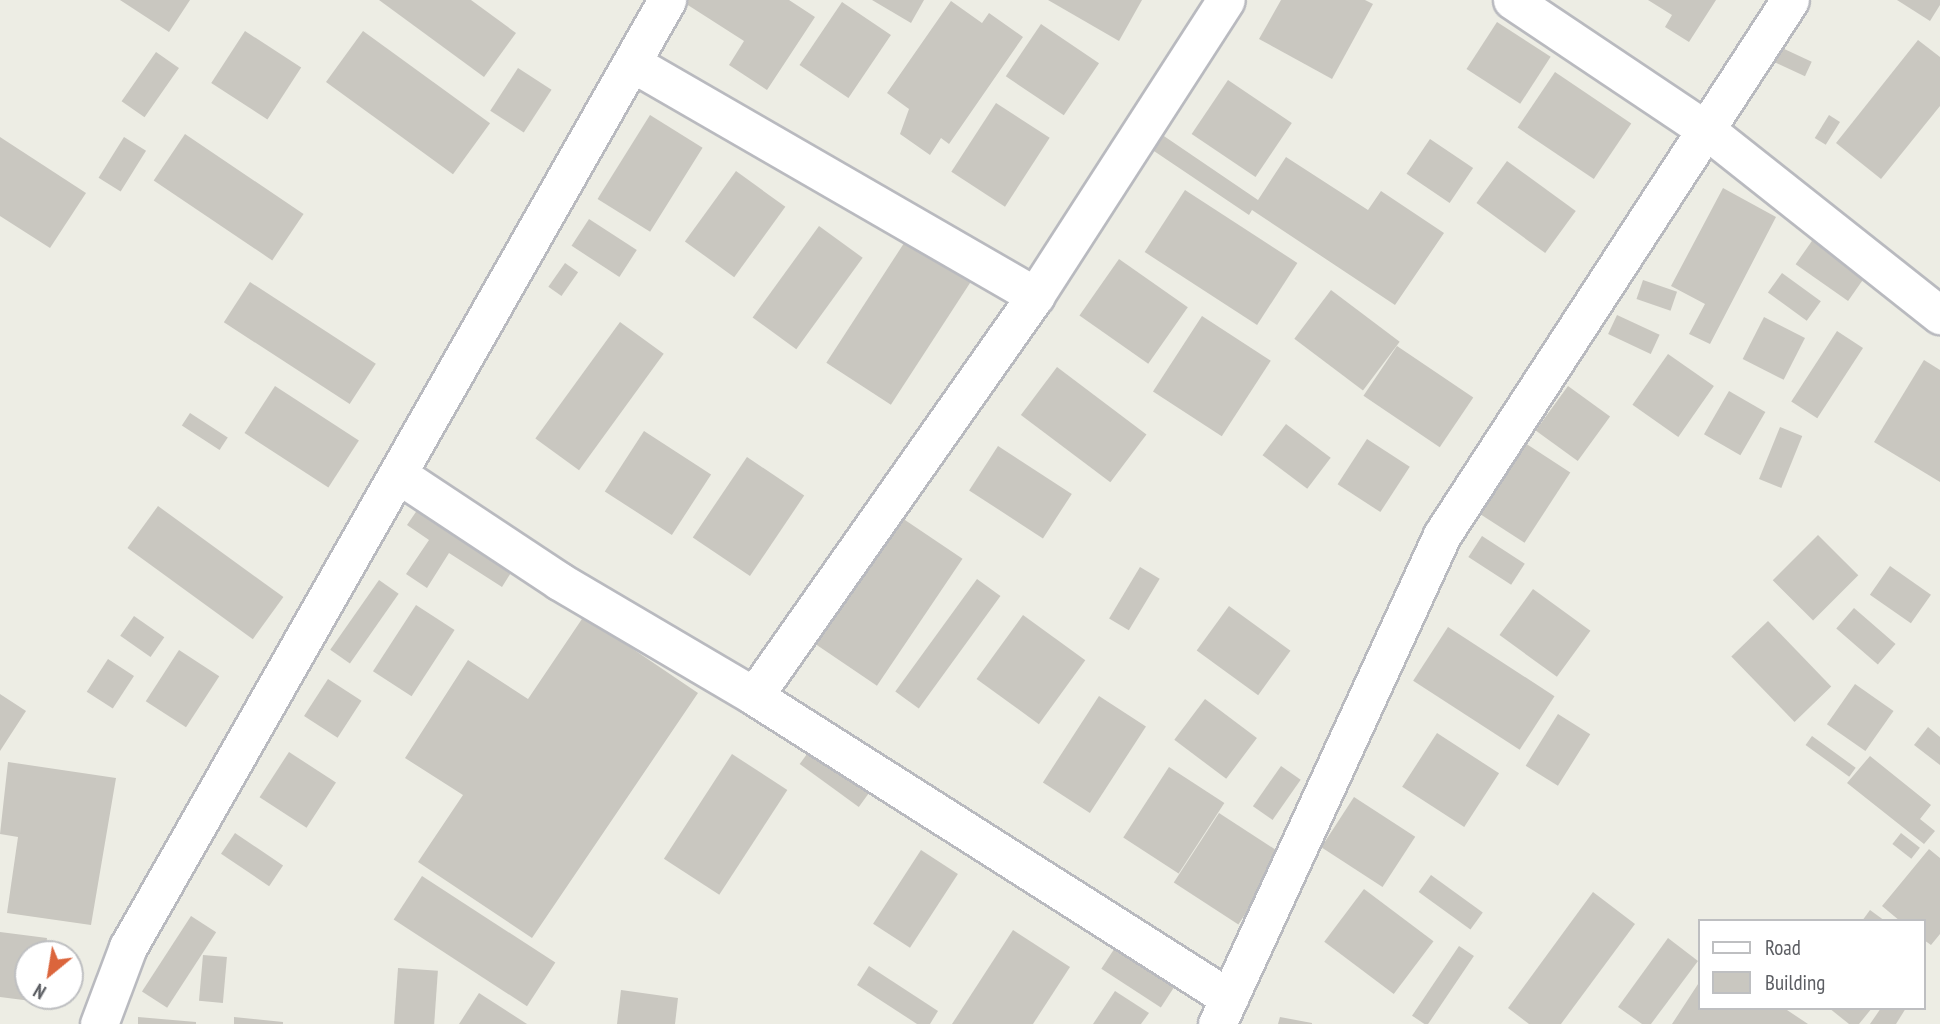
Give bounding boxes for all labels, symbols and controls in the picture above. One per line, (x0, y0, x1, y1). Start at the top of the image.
legend (1699, 919, 1926, 1010)
text: Road (1765, 934, 1801, 961)
north arrow (14, 940, 84, 1010)
text: Building (1765, 969, 1825, 996)
text: N (29, 978, 50, 1004)

